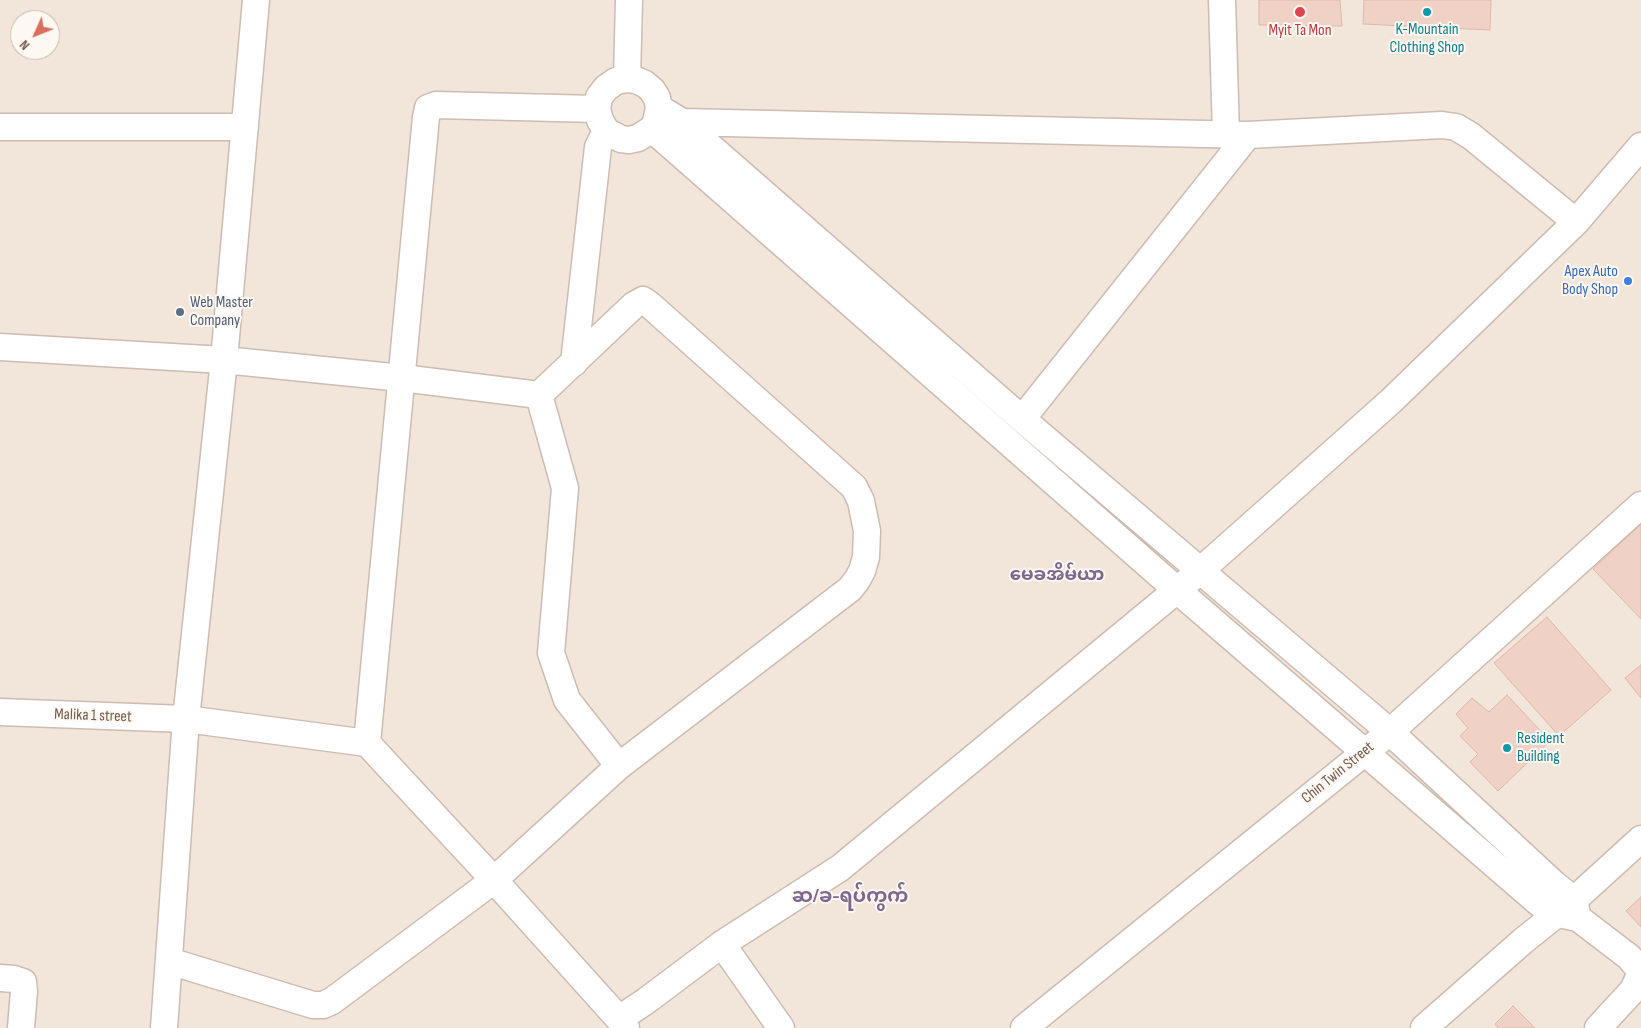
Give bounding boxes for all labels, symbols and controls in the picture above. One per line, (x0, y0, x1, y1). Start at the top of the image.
marker: Myit Ta Mon (1293, 5, 1307, 19)
marker: K-Mountain Clothing Shop (1421, 6, 1433, 18)
north arrow (10, 10, 60, 60)
place label: K-Mountain Clothing Shop (1390, 20, 1464, 58)
place label: Myit Ta Mon (1268, 21, 1332, 41)
text: N (16, 36, 33, 54)
place label: Apex Auto Body Shop (1562, 262, 1618, 300)
marker: Apex Auto Body Shop (1622, 275, 1634, 287)
place label: Web Master Company (190, 293, 253, 331)
marker: Web Master Company (174, 306, 186, 318)
district label: မေခအိမ်ယာ (1010, 564, 1104, 586)
street label: Malika 1 street (54, 705, 132, 727)
place label: Resident Building (1517, 729, 1564, 767)
street label: Chin Twin Street (1298, 738, 1378, 808)
marker: Resident Building (1501, 742, 1513, 754)
district label: ဆ/ခ-ရပ်ကွက် (792, 886, 908, 908)

